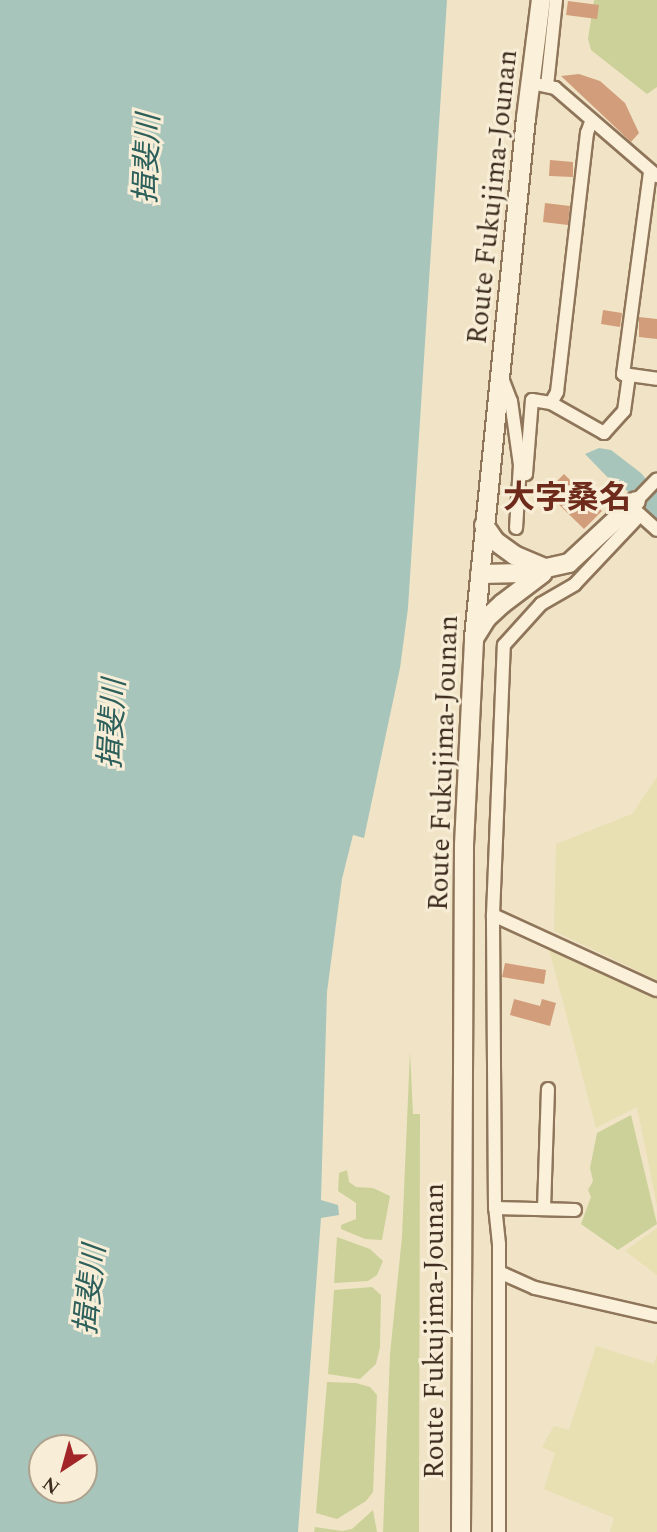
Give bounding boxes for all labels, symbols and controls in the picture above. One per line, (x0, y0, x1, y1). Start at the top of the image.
street label: Route Fukujima-Jounan (461, 48, 525, 346)
water label: 揖斐川 (128, 113, 168, 205)
district label: 大字桑名 (503, 480, 631, 518)
street label: Route Fukujima-Jounan (422, 615, 466, 911)
water label: 揖斐川 (93, 678, 133, 770)
street label: Route Fukujima-Jounan (418, 1183, 452, 1479)
water label: 揖斐川 (68, 1243, 114, 1337)
north arrow (28, 1434, 98, 1504)
text: N (37, 1468, 66, 1501)

